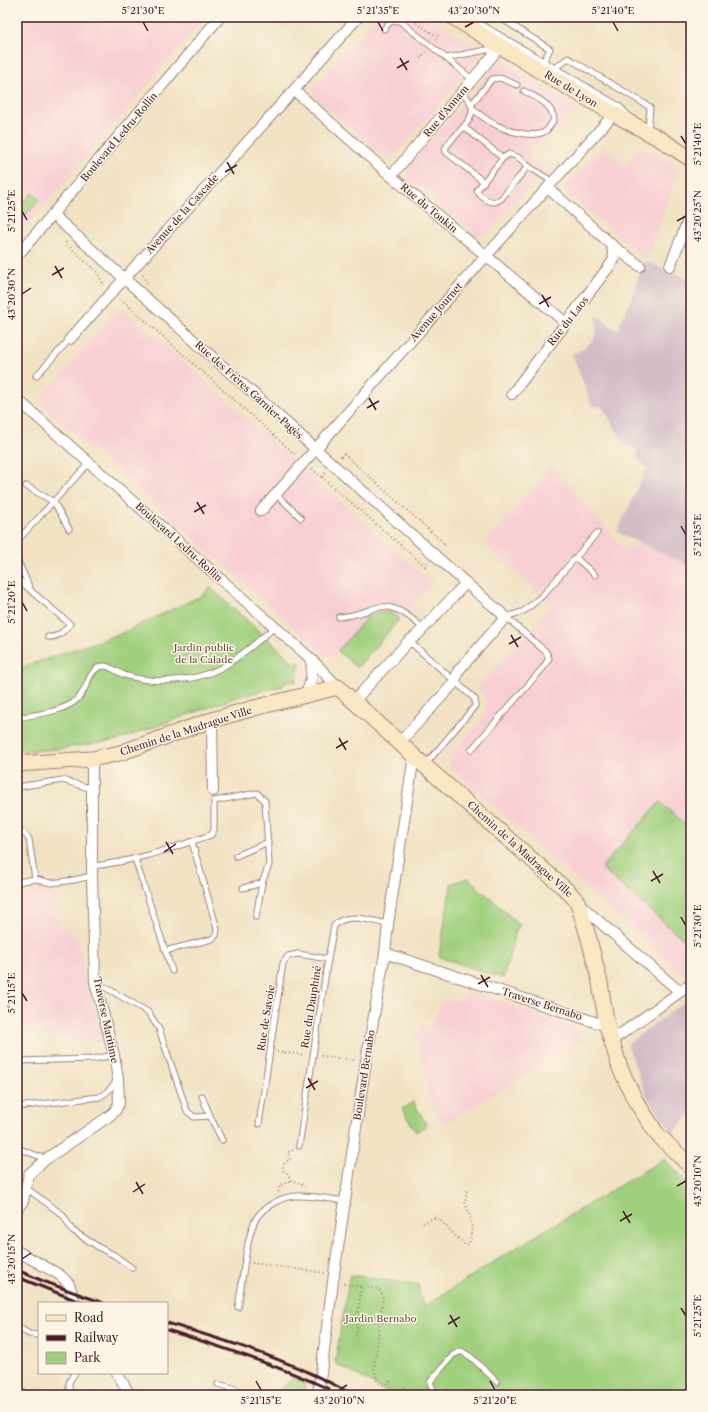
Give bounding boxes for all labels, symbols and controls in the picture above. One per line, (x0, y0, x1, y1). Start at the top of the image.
text: 5°21'30"E (121, 4, 165, 17)
text: 5°21'35"E (357, 4, 399, 17)
text: 43°20'30"N (448, 4, 500, 17)
text: 5°21'40"E (592, 4, 635, 17)
street label: Rue de Lyon (542, 68, 601, 110)
street label: Rue d'Annam (420, 82, 472, 140)
street label: Boulevard Ledru-Rollin (78, 89, 161, 184)
text: 5°21'40"E (691, 122, 704, 165)
street label: Avenue de la Cascade (142, 171, 222, 257)
street label: Rue du Tonkin (398, 180, 461, 236)
text: 5°21'25"E (5, 190, 18, 232)
text: 43°20'25"N (691, 190, 704, 242)
text: 43°20'30"N (5, 268, 18, 320)
street label: Avenue Journet (406, 280, 465, 345)
street label: Rue du Laos (545, 294, 591, 348)
street label: Rue des Frères Garnier-Pagès (192, 338, 306, 442)
street label: Boulevard Ledru-Rollin (133, 499, 226, 585)
text: 5°21'35"E (691, 514, 704, 556)
text: 5°21'20"E (5, 580, 18, 624)
park label: Jardin public de la Calade (172, 641, 234, 666)
street label: Chemin de la Madrague Ville (118, 703, 254, 758)
street label: Chemin de la Madrague Ville (464, 798, 576, 900)
text: 5°21'30"E (691, 904, 704, 948)
street label: Rue du Dauphiné (298, 964, 324, 1049)
text: 5°21'15"E (5, 972, 18, 1013)
street label: Traverse Maritime (91, 976, 122, 1065)
street label: Rue de Savoie (254, 984, 278, 1052)
street label: Traverse Bernabo (500, 985, 584, 1023)
street label: Boulevard Bernabo (350, 1029, 378, 1121)
text: 43°20'10"N (691, 1155, 704, 1207)
text: 43°20'15"N (5, 1234, 18, 1284)
text: 5°21'25"E (691, 1295, 704, 1337)
legend (38, 1302, 168, 1374)
text: Road (74, 1310, 104, 1325)
park label: Jardin Bernabo (343, 1312, 417, 1325)
text: Railway (74, 1330, 119, 1345)
text: Park (74, 1350, 101, 1365)
text: 5°21'15"E (241, 1394, 282, 1407)
text: 43°20'10"N (313, 1394, 365, 1407)
text: 5°21'20"E (473, 1394, 517, 1407)

